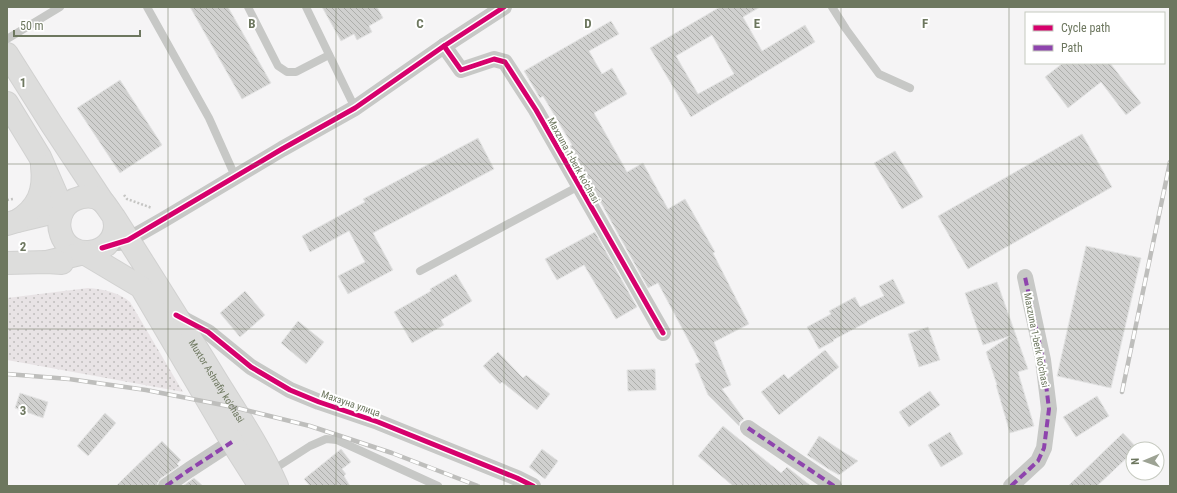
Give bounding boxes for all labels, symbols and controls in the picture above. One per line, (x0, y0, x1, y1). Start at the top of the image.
scale bar (14, 12, 140, 38)
legend (1025, 12, 1165, 64)
text: B (248, 16, 256, 31)
text: C (416, 16, 424, 31)
text: D (584, 16, 592, 31)
text: E (754, 16, 761, 31)
text: F (922, 16, 928, 31)
text: 50 m (20, 19, 44, 33)
text: Cycle path (1061, 21, 1111, 35)
text: Path (1061, 41, 1083, 55)
text: 1 (20, 75, 26, 90)
street label: Maxzuna 1-berk ko'chasi (545, 116, 602, 205)
text: 2 (20, 239, 27, 254)
street label: Maxzuna 1-berk ko'chasi (1022, 292, 1051, 388)
street label: Muxtor Ashrafiy ko'chasi (187, 338, 246, 425)
street label: Махзуна улица (320, 388, 382, 419)
text: 3 (20, 403, 26, 418)
north arrow (1125, 441, 1165, 481)
text: N (1129, 457, 1142, 465)

